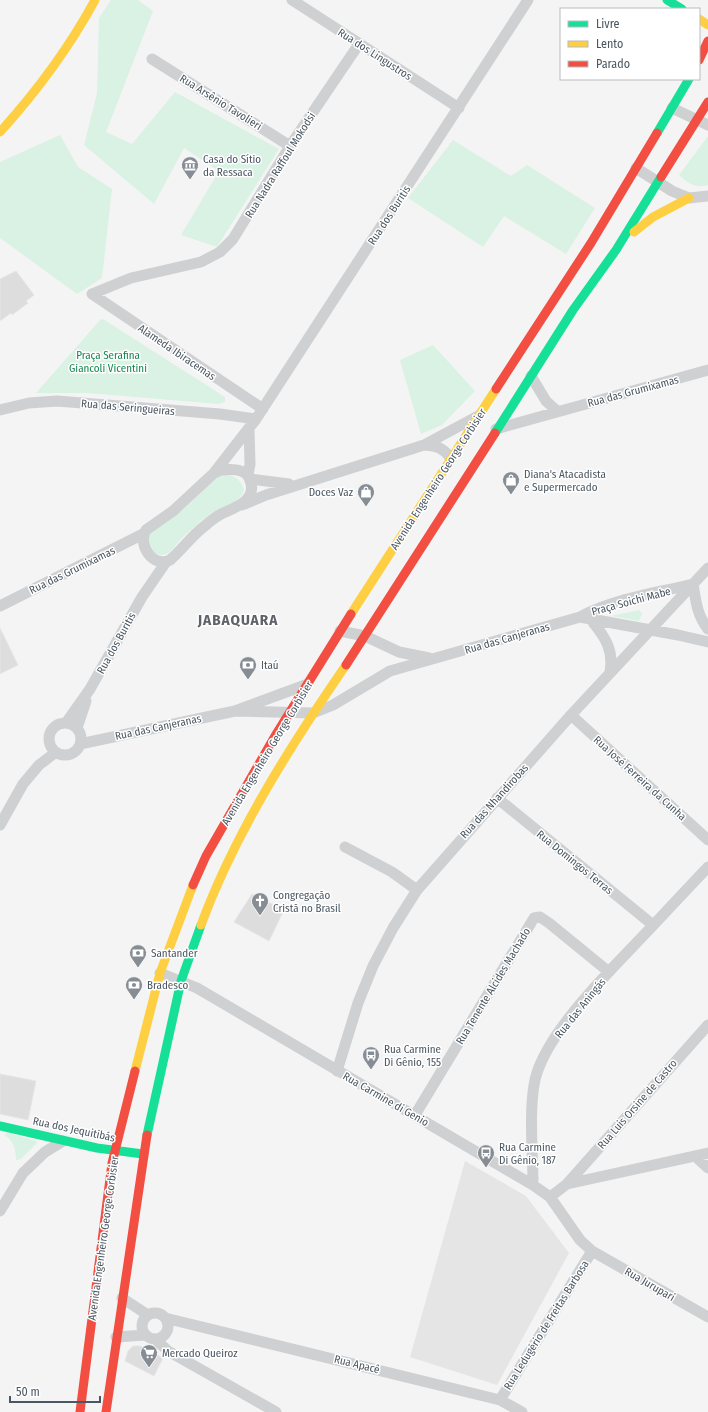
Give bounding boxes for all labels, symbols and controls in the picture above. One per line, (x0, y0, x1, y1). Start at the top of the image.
legend (560, 8, 700, 80)
text: Livre (596, 17, 620, 31)
street label: Rua dos Lingustros (335, 26, 414, 83)
text: Lento (596, 37, 623, 51)
text: Parado (596, 57, 630, 71)
street label: Rua Arsênio Tavolieri (177, 72, 264, 133)
street label: Rua Nadra Raffoul Mokodsi (243, 110, 318, 220)
place label: Casa do Sítio da Ressaca (203, 153, 261, 179)
museum icon: Casa do Sítio da Ressaca (180, 155, 200, 180)
street label: Rua dos Buritis (365, 183, 414, 247)
street label: Alameda Ibiracemas (136, 322, 218, 383)
park label: Praça Serafina Giancoli Vicentini (69, 349, 147, 375)
street label: Rua das Grumixamas (586, 373, 680, 410)
street label: Rua das Seringueiras (81, 397, 176, 418)
street label: Avenida Engenheiro George Corbisier (388, 406, 489, 552)
place label: Diana's Atacadista e Supermercado (524, 468, 606, 494)
shop icon: Diana's Atacadista e Supermercado (501, 470, 521, 495)
shop icon: Doces Vaz (356, 482, 376, 507)
place label: Doces Vaz (309, 486, 354, 499)
street label: Rua das Grumixamas (27, 544, 118, 597)
street label: Praça Soichi Mabe (590, 585, 672, 618)
street label: Rua dos Buritis (94, 610, 139, 676)
district label: JABAQUARA (197, 611, 278, 629)
street label: Rua das Canjeranas (463, 620, 551, 657)
bank icon: Itaú (238, 655, 258, 680)
place label: Itaú (261, 659, 279, 672)
street label: Avenida Engenheiro George Corbisier (219, 679, 316, 828)
street label: Rua das Canjeranas (114, 712, 203, 743)
street label: Rua José Ferreira da Cunha (591, 733, 689, 823)
street label: Rua das Nhandirobas (458, 761, 531, 841)
street label: Rua Domingos Terras (534, 828, 616, 897)
place label: Congregação Cristã no Brasil (273, 889, 341, 915)
church icon: Congregação Cristã no Brasil (250, 891, 270, 916)
street label: Rua Tenente Alcides Machado (453, 925, 534, 1047)
bank icon: Santander (128, 943, 148, 968)
place label: Santander (151, 947, 198, 960)
bank icon: Bradesco (124, 975, 144, 1000)
street label: Rua das Aningás (552, 975, 609, 1041)
place label: Bradesco (147, 979, 188, 992)
place label: Rua Carmine Di Gênio, 155 (384, 1043, 441, 1069)
bus stop icon: Rua Carmine Di Gênio, 155 (361, 1045, 381, 1070)
street label: Rua Luis Orsine de Castro (595, 1057, 680, 1152)
street label: Rua Carmine di Genio (341, 1070, 431, 1129)
street label: Rua dos Jequitibás (32, 1114, 116, 1145)
place label: Rua Carmine Di Gênio, 187 (499, 1141, 556, 1167)
bus stop icon: Rua Carmine Di Gênio, 187 (476, 1143, 496, 1168)
street label: Avenida Engenheiro George Corbisier (86, 1155, 122, 1321)
street label: Rua Ledugério de Freitas Barbosa (501, 1258, 592, 1392)
street label: Rua Jurupari (622, 1265, 677, 1304)
supermarket icon: Mercado Queiroz (139, 1343, 159, 1368)
place label: Mercado Queiroz (162, 1347, 238, 1360)
street label: Rua Apacê (333, 1353, 381, 1376)
scale bar (10, 1378, 100, 1404)
text: 50 m (16, 1385, 40, 1399)

